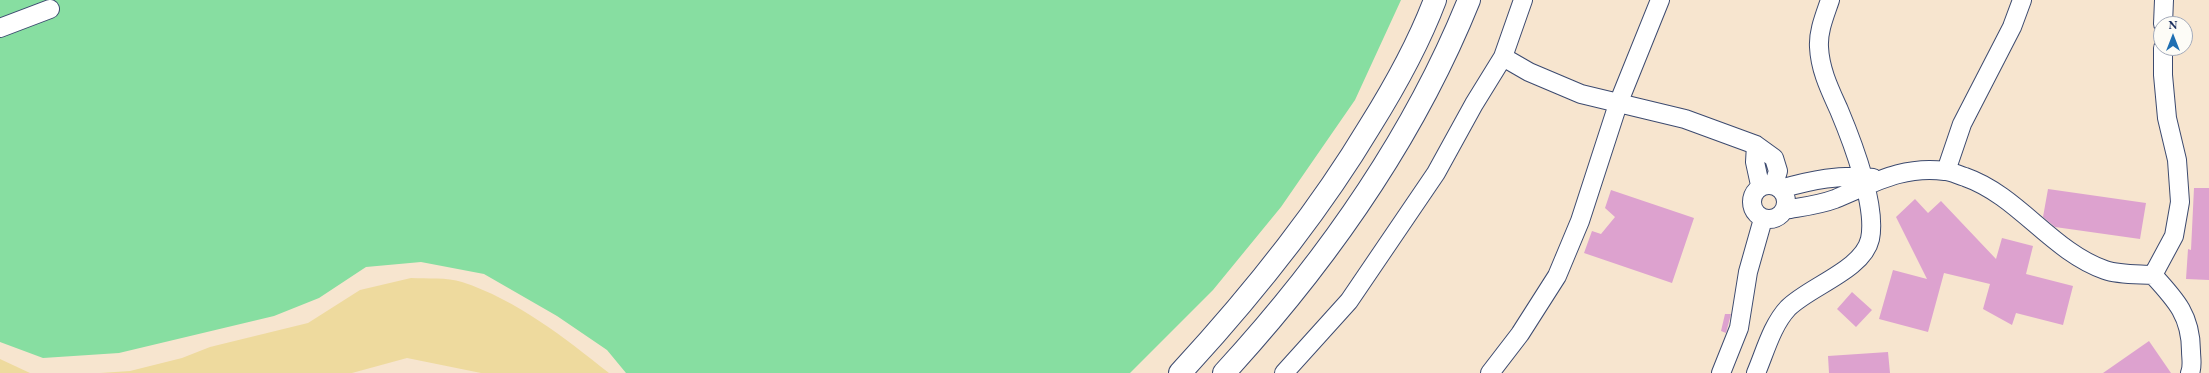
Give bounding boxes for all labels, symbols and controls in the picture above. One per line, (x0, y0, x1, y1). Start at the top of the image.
north arrow (2153, 16, 2193, 56)
text: N (2169, 18, 2177, 32)

